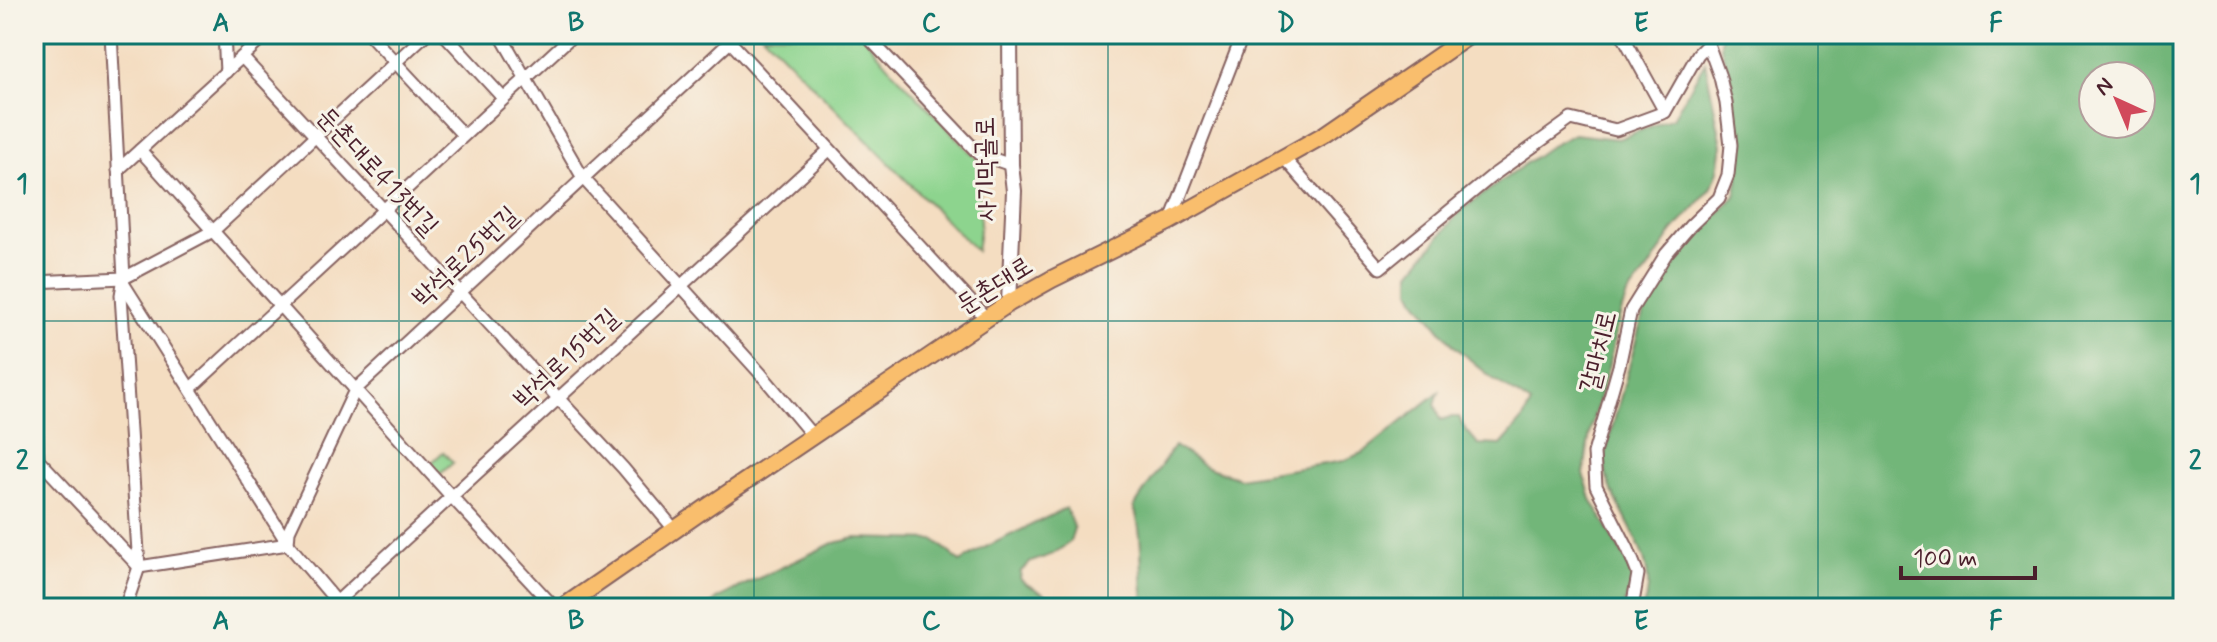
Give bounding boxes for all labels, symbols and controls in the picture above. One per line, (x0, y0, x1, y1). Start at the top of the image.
text: A (212, 7, 230, 41)
text: B (568, 7, 584, 41)
text: C (922, 7, 941, 41)
text: D (1277, 7, 1295, 41)
text: E (1633, 7, 1649, 41)
text: F (1989, 7, 2003, 41)
north arrow (2077, 60, 2157, 140)
text: N (2089, 72, 2119, 102)
street label: 둔촌대로413번길 (309, 100, 445, 244)
street label: 사기막골로 (969, 116, 1005, 222)
text: 1 (16, 168, 28, 202)
text: 1 (2189, 168, 2201, 202)
street label: 박석로25번길 (406, 199, 526, 315)
street label: 둔촌대로 (951, 249, 1039, 323)
street label: 박석로15번길 (507, 302, 627, 416)
street label: 갈마치로 (1572, 307, 1626, 397)
text: 2 (16, 445, 29, 479)
text: 2 (2189, 445, 2202, 479)
scale bar (1901, 530, 2035, 580)
text: 100 m (1913, 544, 1977, 575)
text: A (212, 605, 230, 639)
text: B (568, 605, 584, 639)
text: C (922, 605, 941, 639)
text: D (1277, 605, 1295, 639)
text: E (1633, 605, 1649, 639)
text: F (1989, 605, 2003, 639)

